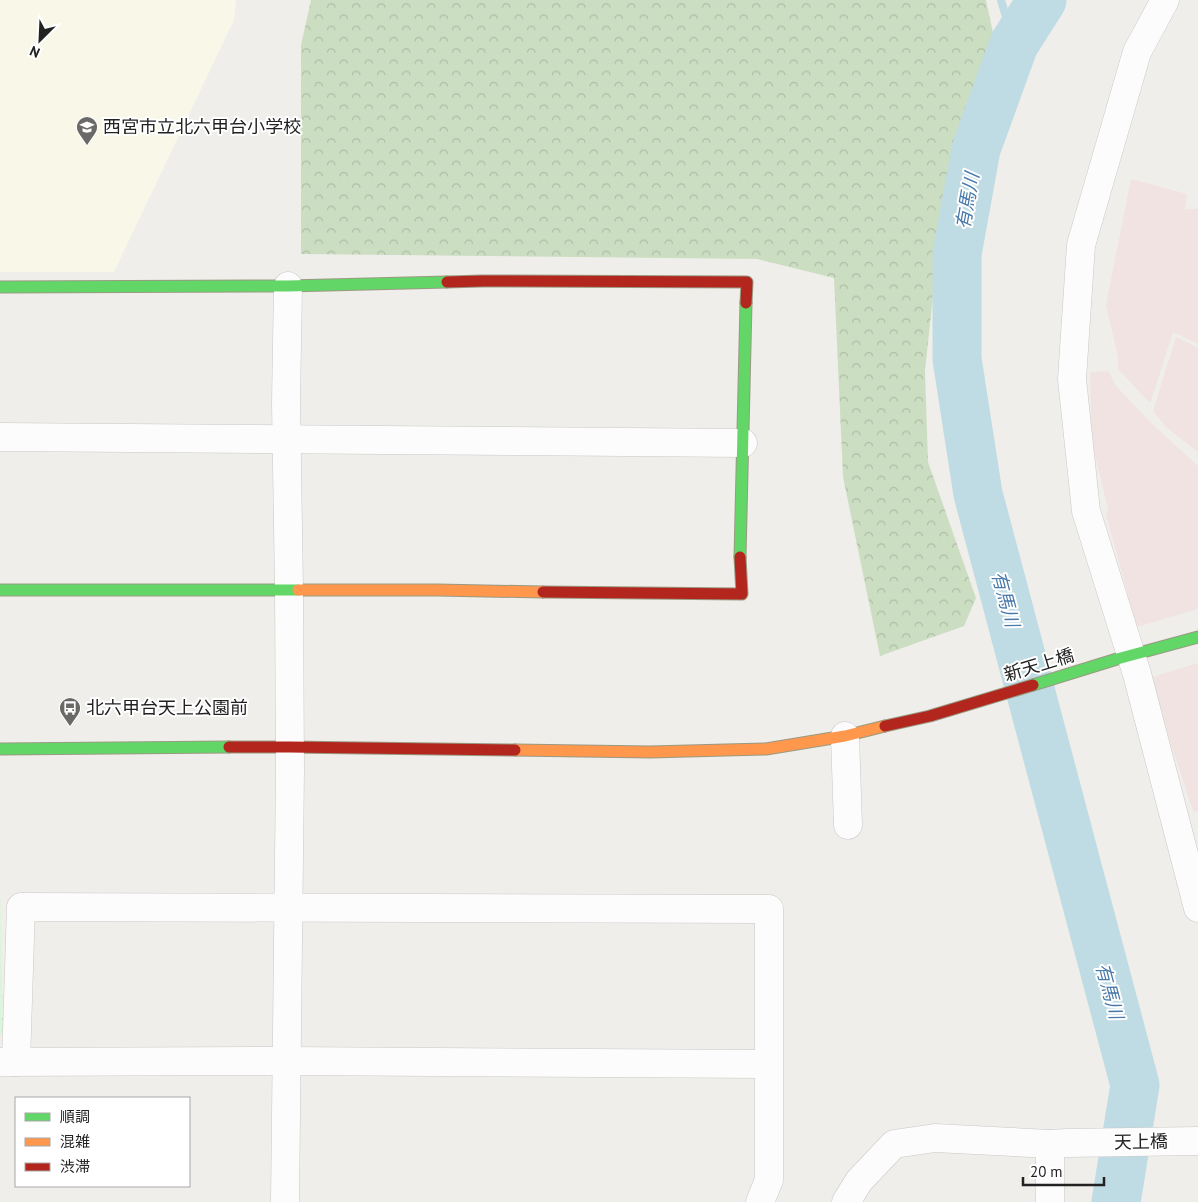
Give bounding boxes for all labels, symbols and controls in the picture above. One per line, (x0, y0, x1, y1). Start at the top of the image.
north arrow (15, 15, 65, 65)
text: N (27, 42, 43, 62)
school or university icon: 西宮市立北六甲台小学校 (75, 115, 99, 146)
place label: 西宮市立北六甲台小学校 (103, 115, 301, 138)
water label: 有馬川 (950, 169, 984, 231)
water label: 有馬川 (987, 568, 1025, 632)
street label: 新天上橋 (1001, 643, 1077, 686)
bus stop icon: 北六甲台天上公園前 (58, 696, 82, 727)
place label: 北六甲台天上公園前 (86, 696, 248, 719)
water label: 有馬川 (1091, 960, 1129, 1024)
legend (15, 1097, 190, 1187)
text: 順調 (60, 1107, 90, 1126)
street label: 天上橋 (1114, 1130, 1168, 1153)
text: 混雑 (60, 1132, 90, 1151)
scale bar (1023, 1154, 1104, 1186)
text: 渋滞 (60, 1157, 90, 1176)
text: 20 m (1030, 1162, 1063, 1181)

